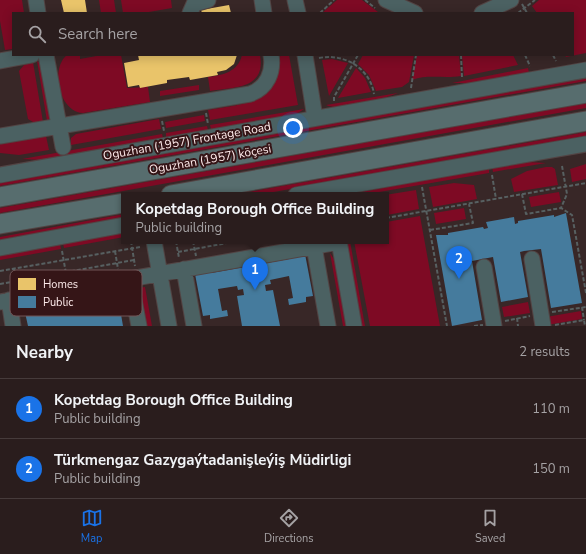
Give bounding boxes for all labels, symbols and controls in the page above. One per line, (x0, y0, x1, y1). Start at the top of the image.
search box (12, 12, 574, 56)
icon: search (26, 23, 48, 45)
text: Search here (58, 24, 138, 44)
street label: Oguzhan (1957) Frontage Road (102, 118, 272, 164)
your location (283, 118, 303, 138)
street label: Oguzhan (1957) köçesi (148, 140, 272, 178)
popup (121, 192, 389, 244)
text: Kopetdag Borough Office Building (136, 199, 374, 219)
text: Public building (136, 219, 222, 237)
pin: 2 (446, 246, 472, 279)
pin: 1 (242, 257, 268, 290)
legend (10, 270, 142, 316)
text: Homes (43, 277, 78, 292)
text: Public (43, 295, 73, 310)
text: Nearby (16, 341, 73, 364)
text: 2 results (519, 343, 570, 361)
text: Kopetdag Borough Office Building (54, 390, 293, 410)
text: 1 (25, 400, 33, 418)
text: 110 m (532, 400, 570, 418)
text: Public building (54, 410, 141, 428)
text: Türkmengaz Gazygaýtadanişleýiş Müdirligi (54, 450, 351, 470)
text: 2 (25, 460, 33, 478)
text: 150 m (532, 460, 570, 478)
text: Public building (54, 470, 141, 488)
tab: Map (81, 507, 103, 546)
tab: Directions (264, 507, 314, 546)
tab: Saved (475, 507, 505, 546)

